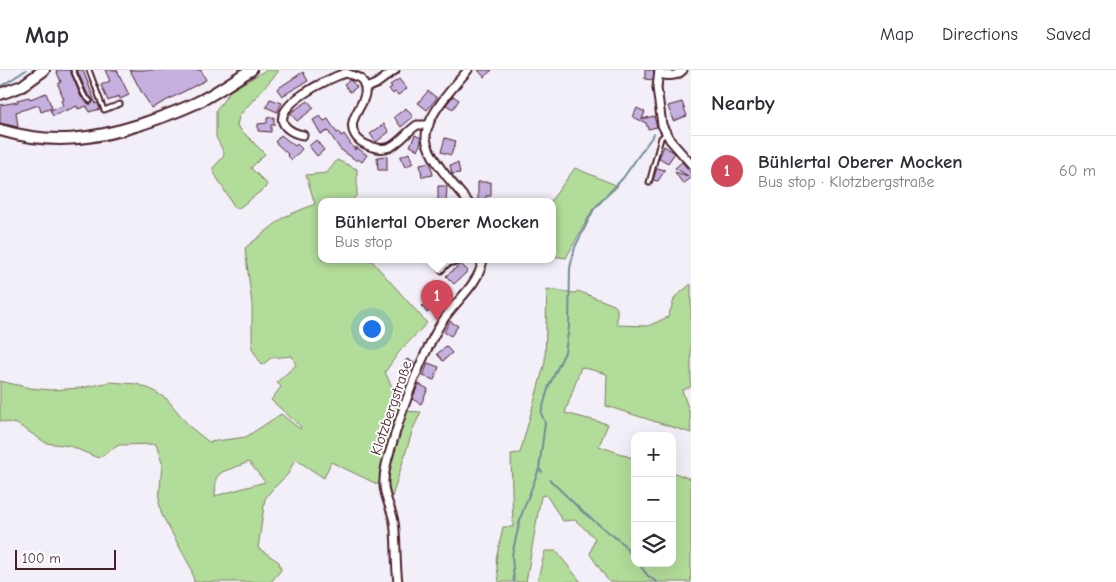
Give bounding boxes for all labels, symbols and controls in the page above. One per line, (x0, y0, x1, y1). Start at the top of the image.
text: Map (25, 21, 69, 49)
text: Map (880, 24, 914, 45)
text: Directions (942, 24, 1018, 45)
text: Saved (1046, 24, 1091, 45)
text: Nearby (711, 91, 775, 115)
text: Bühlertal Oberer Mocken (758, 151, 963, 173)
text: 1 (724, 162, 730, 180)
text: 60 m (1059, 162, 1096, 180)
text: Bus stop · Klotzbergstraße (758, 173, 935, 191)
popup (318, 198, 556, 263)
text: Bühlertal Oberer Mocken (335, 211, 539, 233)
text: Bus stop (335, 233, 393, 251)
pin: 1 (421, 280, 453, 321)
your location (359, 316, 385, 342)
street label: Klotzbergstraße (366, 358, 416, 458)
map controls (631, 432, 676, 567)
button: + (631, 432, 676, 477)
button: − (631, 477, 676, 522)
button: layers (631, 522, 676, 567)
scale bar (15, 547, 116, 570)
text: 100 m (22, 550, 61, 567)

